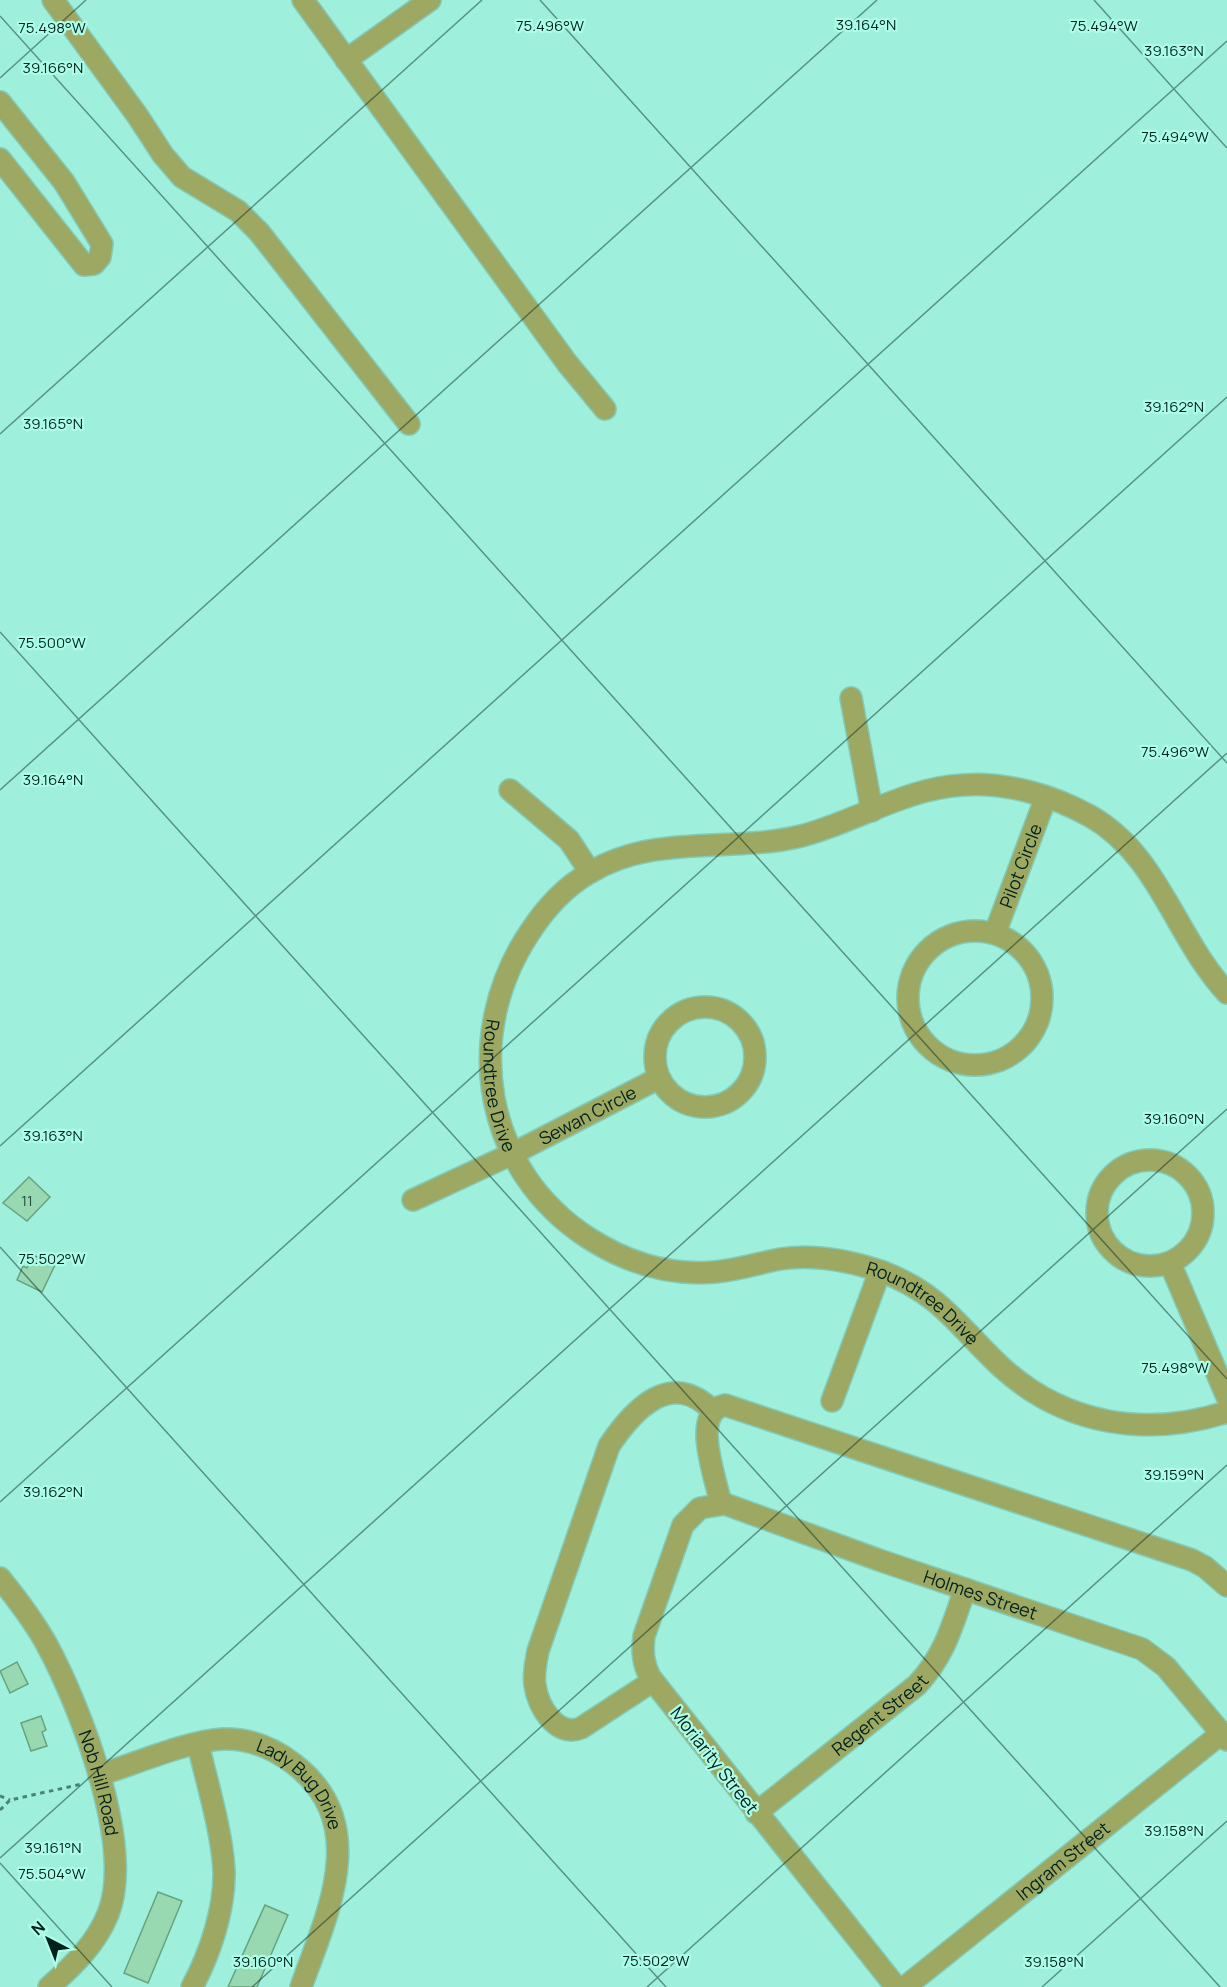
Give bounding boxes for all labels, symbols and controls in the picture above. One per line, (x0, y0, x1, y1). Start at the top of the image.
text: 39.164°N (836, 14, 896, 35)
text: 75.496°W (516, 15, 584, 36)
text: 75.494°W (1070, 15, 1138, 36)
text: 75.498°W (18, 17, 86, 38)
text: 39.163°N (1144, 40, 1204, 61)
text: 39.166°N (23, 57, 83, 78)
text: 75.494°W (1141, 126, 1209, 147)
text: 39.162°N (1144, 396, 1204, 417)
text: 39.165°N (23, 413, 83, 434)
text: 75.500°W (18, 632, 86, 653)
text: 75.496°W (1141, 741, 1209, 762)
text: 39.164°N (23, 769, 83, 790)
street label: Pilot Circle (993, 820, 1047, 911)
street label: Roundtree Drive (478, 1018, 522, 1156)
street label: Sewan Circle (534, 1080, 640, 1150)
text: 39.160°N (1144, 1108, 1204, 1129)
text: 39.163°N (23, 1125, 83, 1146)
house number: 11 (21, 1190, 33, 1211)
text: 75.502°W (18, 1248, 86, 1269)
street label: Roundtree Drive (863, 1255, 985, 1350)
text: 75.498°W (1141, 1357, 1209, 1378)
text: 39.159°N (1144, 1464, 1204, 1485)
text: 39.162°N (23, 1481, 83, 1502)
street label: Holmes Street (920, 1564, 1041, 1625)
street label: Regent Street (826, 1669, 933, 1761)
street label: Moriarity Street (666, 1701, 764, 1819)
street label: Nob Hill Road (74, 1727, 125, 1837)
street label: Lady Bug Drive (253, 1733, 348, 1832)
street label: Ingram Street (1011, 1816, 1114, 1906)
text: 39.158°N (1144, 1820, 1204, 1841)
text: 39.161°N (24, 1837, 82, 1858)
text: 75.504°W (18, 1863, 86, 1884)
north arrow (18, 1909, 78, 1969)
text: N (26, 1916, 50, 1940)
text: 75.502°W (622, 1950, 690, 1971)
text: 39.160°N (233, 1951, 293, 1972)
text: 39.158°N (1024, 1951, 1084, 1972)

